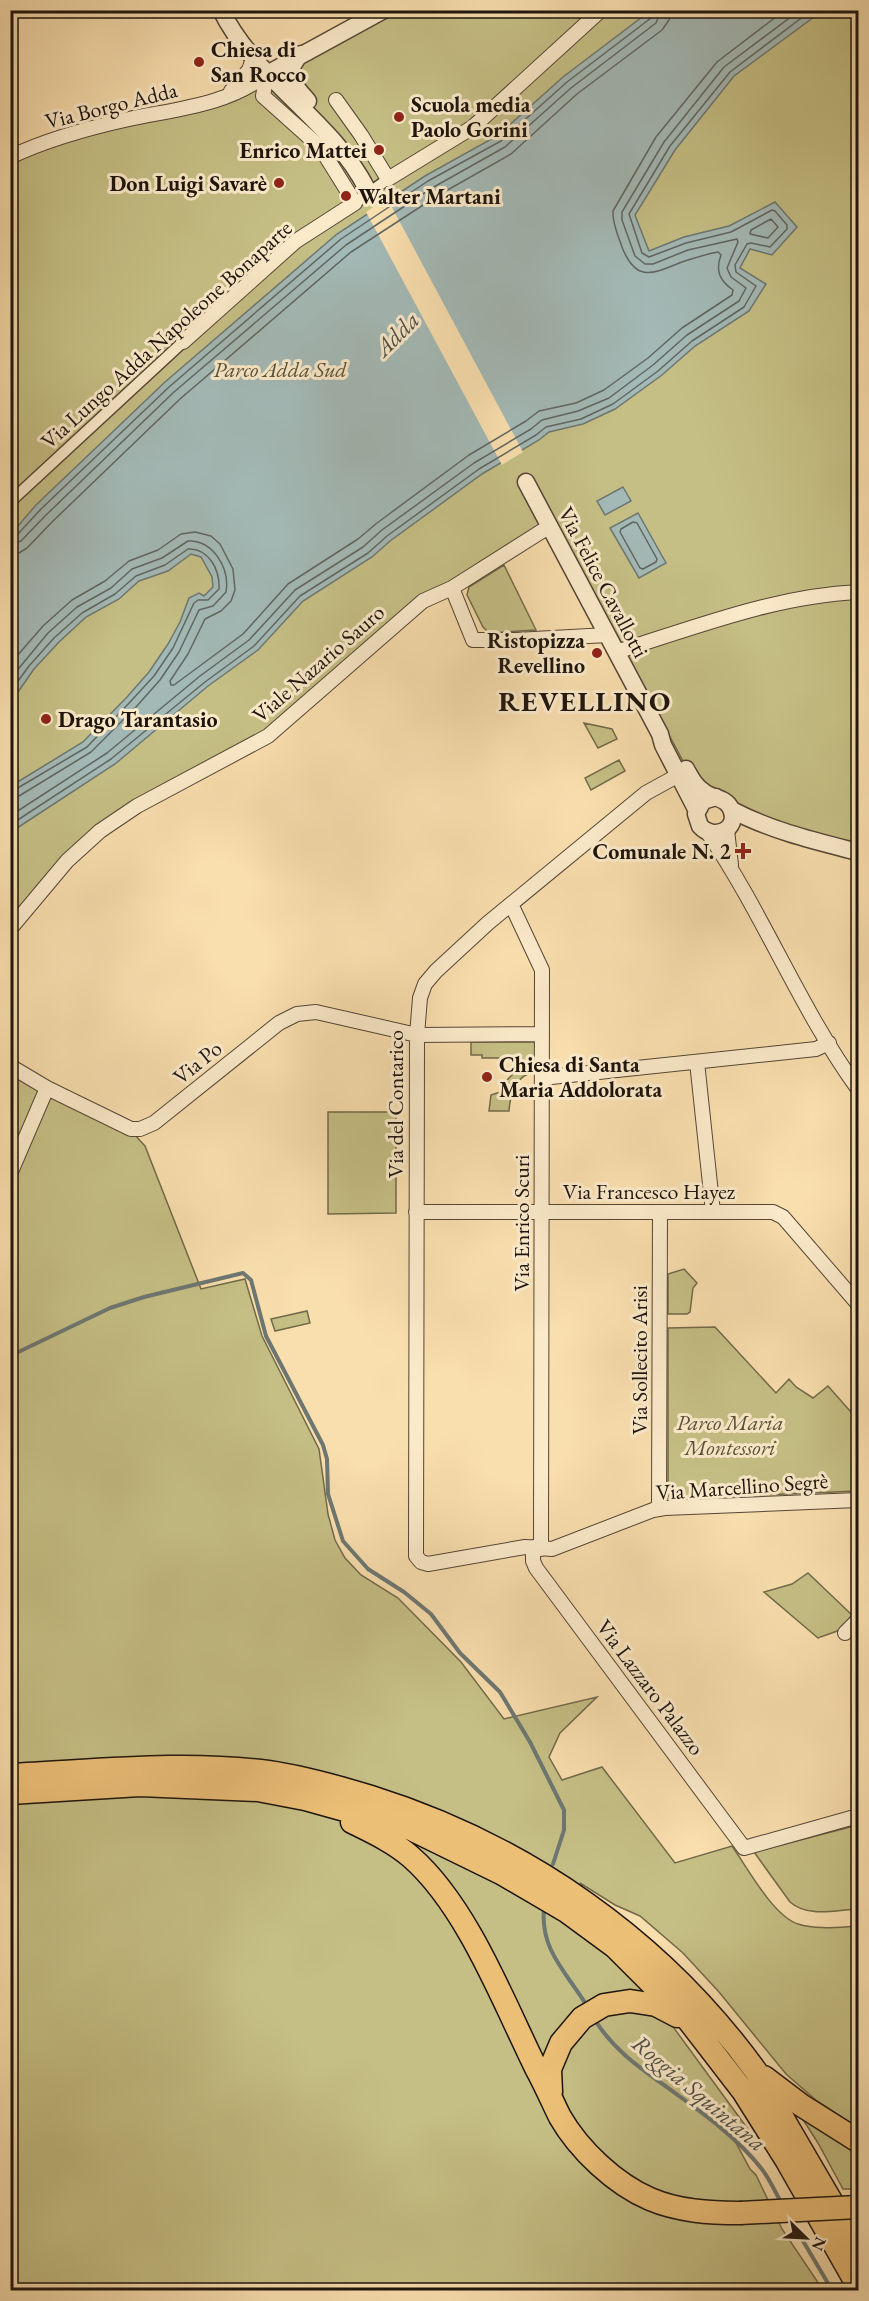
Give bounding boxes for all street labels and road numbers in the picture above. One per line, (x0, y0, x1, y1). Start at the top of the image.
street label: Via Borgo Adda (42, 75, 180, 136)
street label: Via Lungo Adda Napoleone Bonaparte (35, 213, 298, 455)
street label: Via Felice Cavallotti (552, 502, 656, 663)
street label: Viale Nazario Sauro (246, 598, 391, 729)
street label: Via del Contarico (381, 1030, 410, 1178)
street label: Via Po (167, 1034, 228, 1091)
street label: Via Enrico Scuri (507, 1155, 536, 1292)
street label: Via Francesco Hayez (563, 1177, 736, 1206)
street label: Via Sollecito Arisi (625, 1285, 654, 1435)
street label: Via Marcellino Segrè (655, 1466, 830, 1507)
street label: Via Lazzaro Palazzo (590, 1613, 711, 1761)

